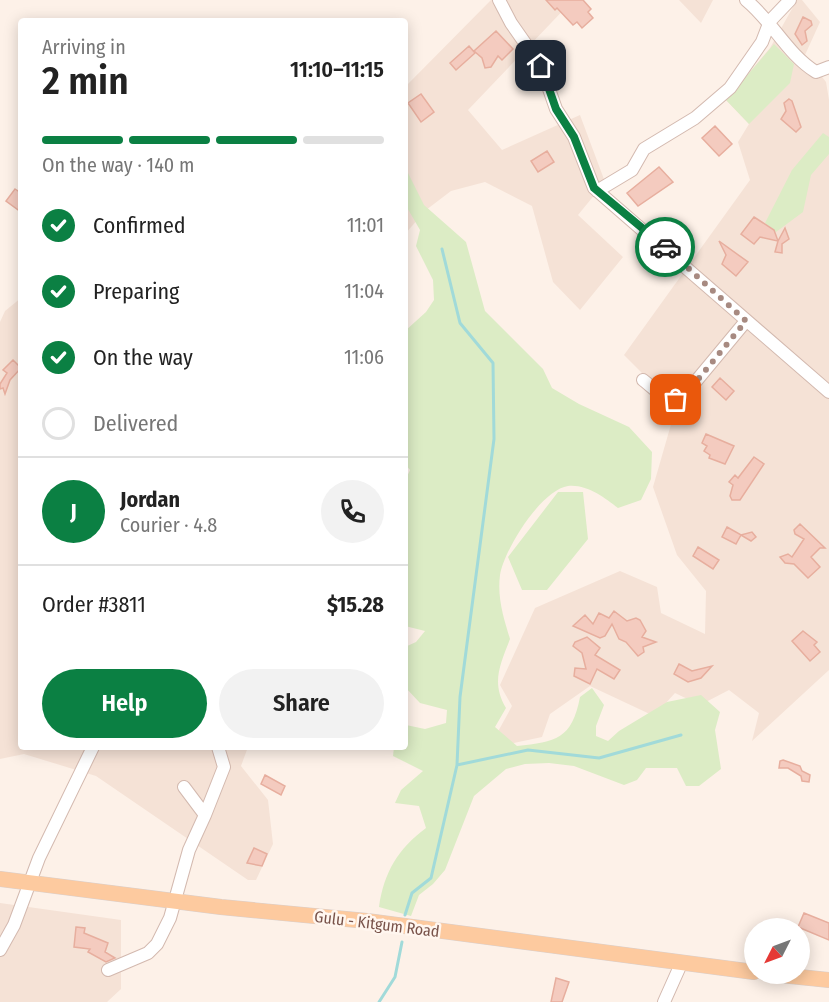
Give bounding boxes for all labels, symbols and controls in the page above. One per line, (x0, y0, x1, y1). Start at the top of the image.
text: Arriving in (42, 35, 126, 59)
pin (515, 40, 566, 91)
icon: home (524, 49, 557, 82)
text: 11:10–11:15 (290, 56, 384, 83)
text: 2 min (42, 58, 129, 104)
text: On the way · 140 m (42, 153, 194, 177)
icon: check (42, 209, 75, 242)
text: Confirmed (93, 212, 186, 239)
text: 11:01 (347, 213, 384, 237)
courier (635, 217, 695, 277)
icon: car (649, 231, 682, 264)
icon: check (42, 275, 75, 308)
text: Preparing (93, 278, 179, 305)
text: 11:04 (344, 279, 384, 303)
icon: check (42, 341, 75, 374)
text: On the way (93, 344, 193, 371)
text: 11:06 (344, 345, 384, 369)
pin (650, 374, 701, 425)
icon: bag (659, 383, 692, 416)
text: Delivered (93, 410, 178, 437)
button: phone (321, 480, 384, 543)
text: Jordan (120, 486, 180, 513)
text: J (70, 498, 77, 525)
text: Courier · 4.8 (120, 513, 217, 537)
text: Order #3811 (42, 591, 146, 618)
text: $15.28 (327, 591, 384, 618)
button: Help (42, 669, 207, 738)
button: Share (219, 669, 384, 738)
street label: Gulu - Kitgum Road (313, 907, 441, 941)
north arrow (744, 918, 810, 984)
map controls (744, 918, 810, 984)

